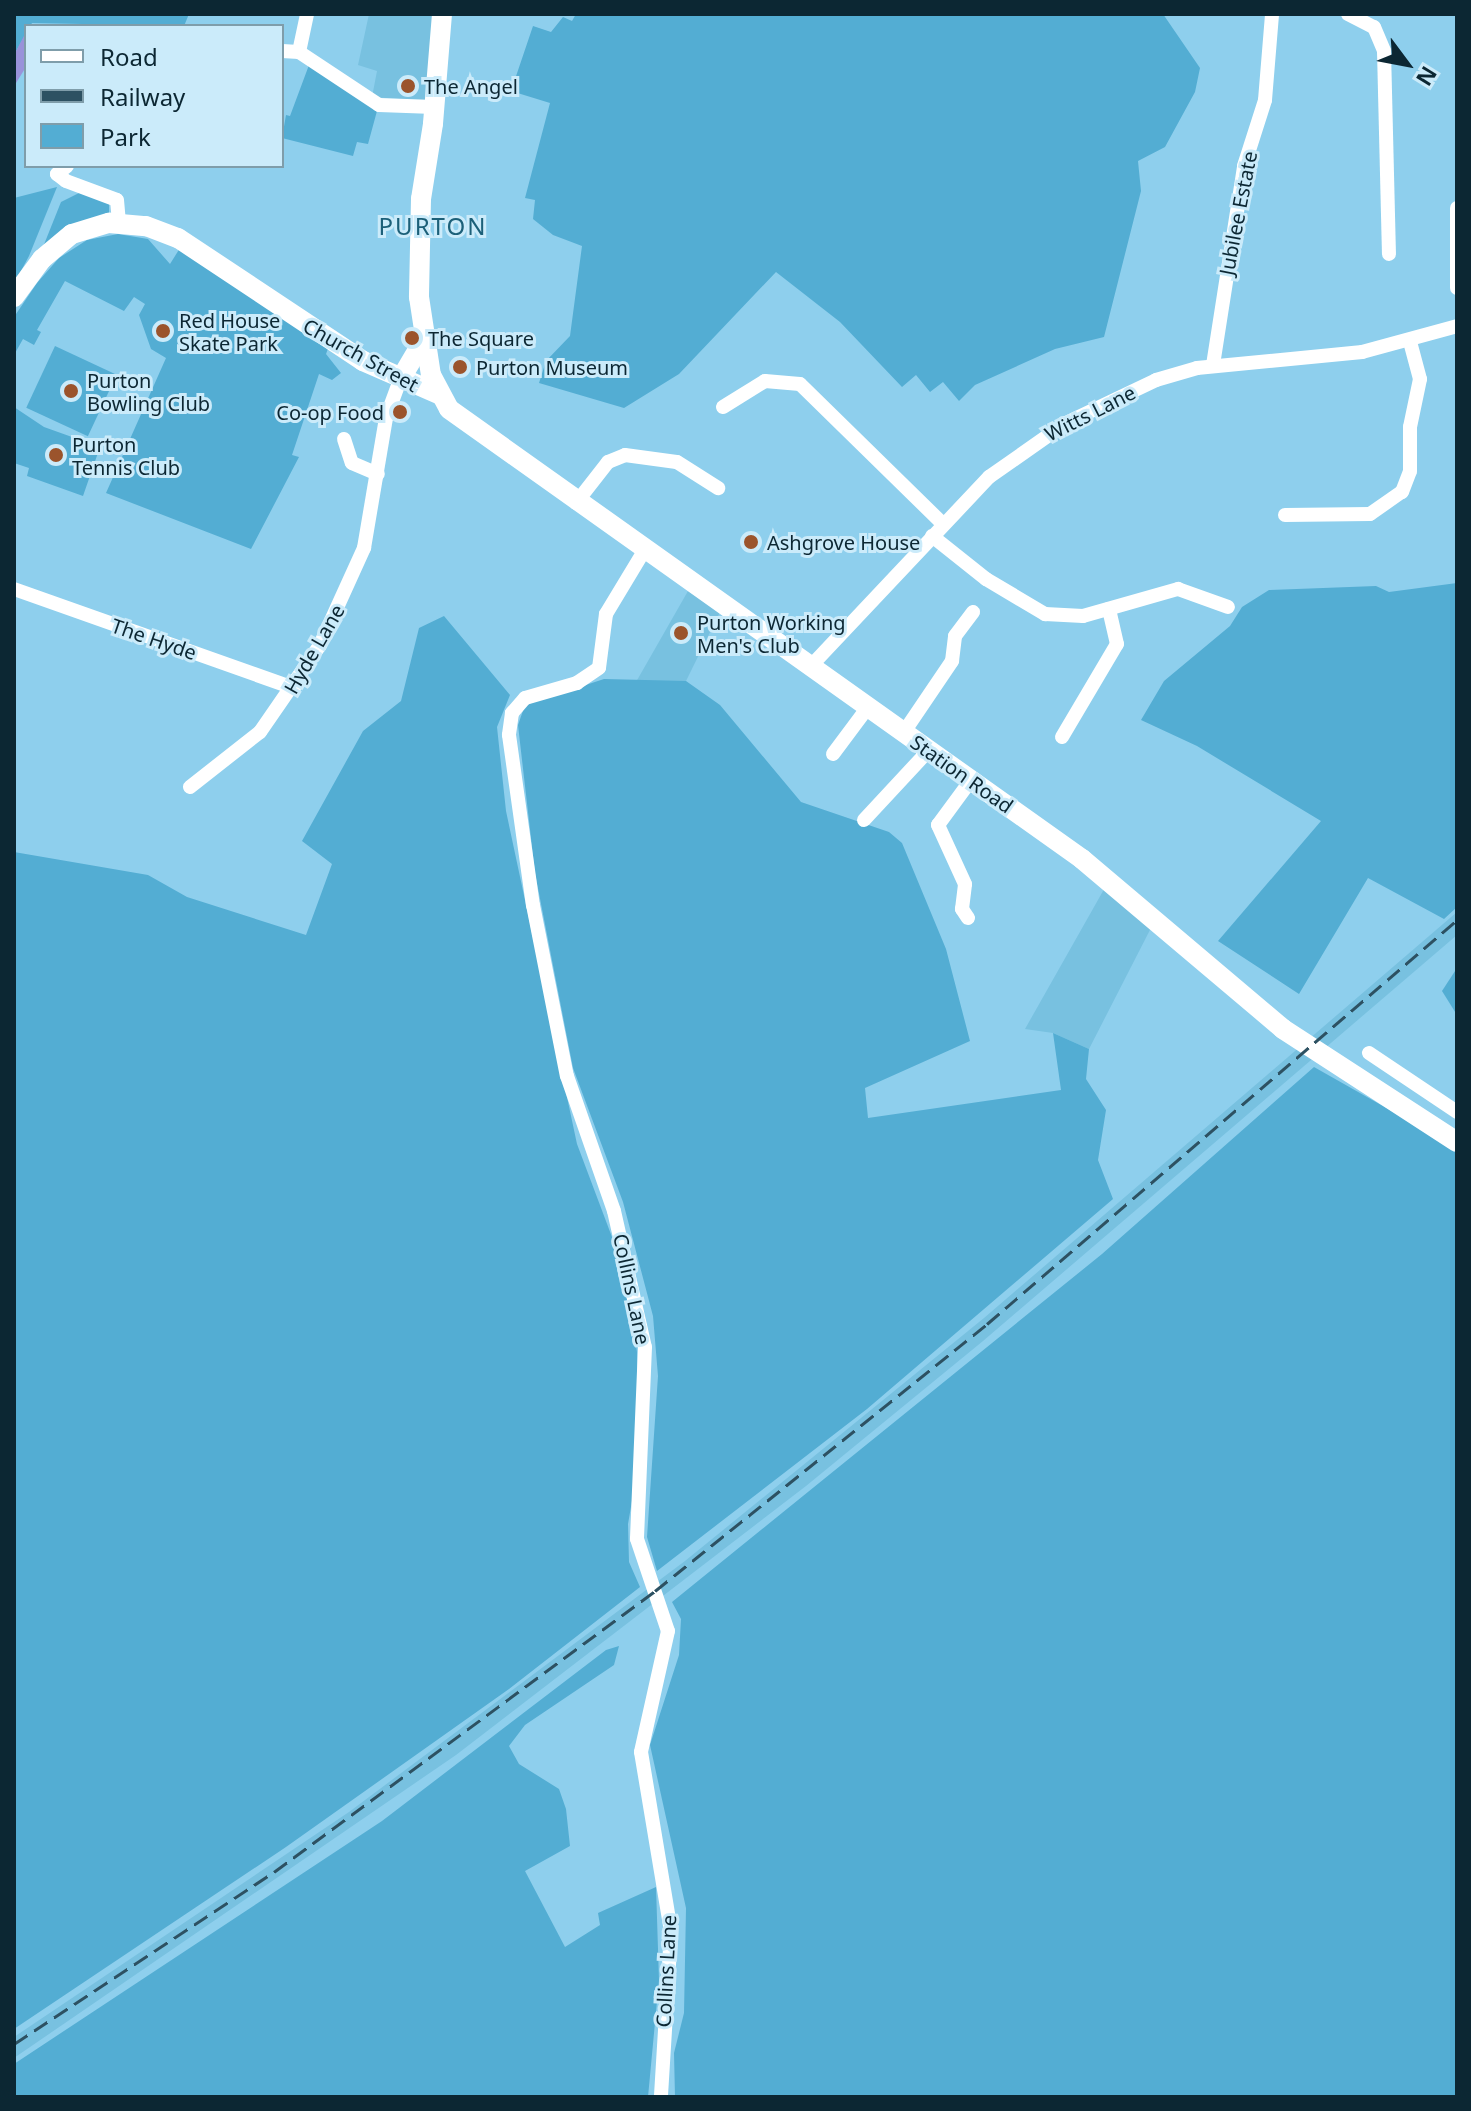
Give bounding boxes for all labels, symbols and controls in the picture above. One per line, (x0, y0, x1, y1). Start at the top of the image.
legend (24, 24, 284, 168)
north arrow (1367, 24, 1447, 104)
text: Road (100, 40, 158, 73)
text: N (1410, 61, 1445, 92)
place label: The Angel (424, 74, 518, 98)
marker: The Angel (399, 77, 417, 95)
text: Railway (100, 80, 185, 113)
text: Park (100, 120, 151, 153)
street label: Jubilee Estate (1214, 149, 1262, 277)
district label: PURTON (379, 212, 487, 240)
place label: Red House Skate Park (179, 308, 280, 355)
street label: Church Street (299, 313, 423, 397)
marker: Red House Skate Park (154, 322, 172, 340)
place label: The Square (428, 326, 534, 350)
marker: The Square (403, 329, 421, 347)
place label: Purton Museum (476, 355, 628, 379)
marker: Purton Museum (451, 358, 469, 376)
place label: Purton Bowling Club (87, 368, 210, 415)
street label: Witts Lane (1041, 380, 1139, 446)
marker: Purton Bowling Club (62, 382, 80, 400)
place label: Co-op Food (276, 400, 384, 424)
marker: Co-op Food (391, 403, 409, 421)
place label: Purton Tennis Club (72, 432, 180, 479)
marker: Purton Tennis Club (47, 446, 65, 464)
place label: Ashgrove House (767, 530, 920, 554)
marker: Ashgrove House (742, 533, 760, 551)
street label: Hyde Lane (279, 600, 349, 698)
place label: Purton Working Men's Club (697, 610, 846, 657)
street label: The Hyde (108, 613, 200, 665)
marker: Purton Working Men's Club (672, 624, 690, 642)
street label: Station Road (906, 730, 1018, 818)
street label: Collins Lane (609, 1231, 655, 1347)
street label: Collins Lane (651, 1914, 681, 2028)

